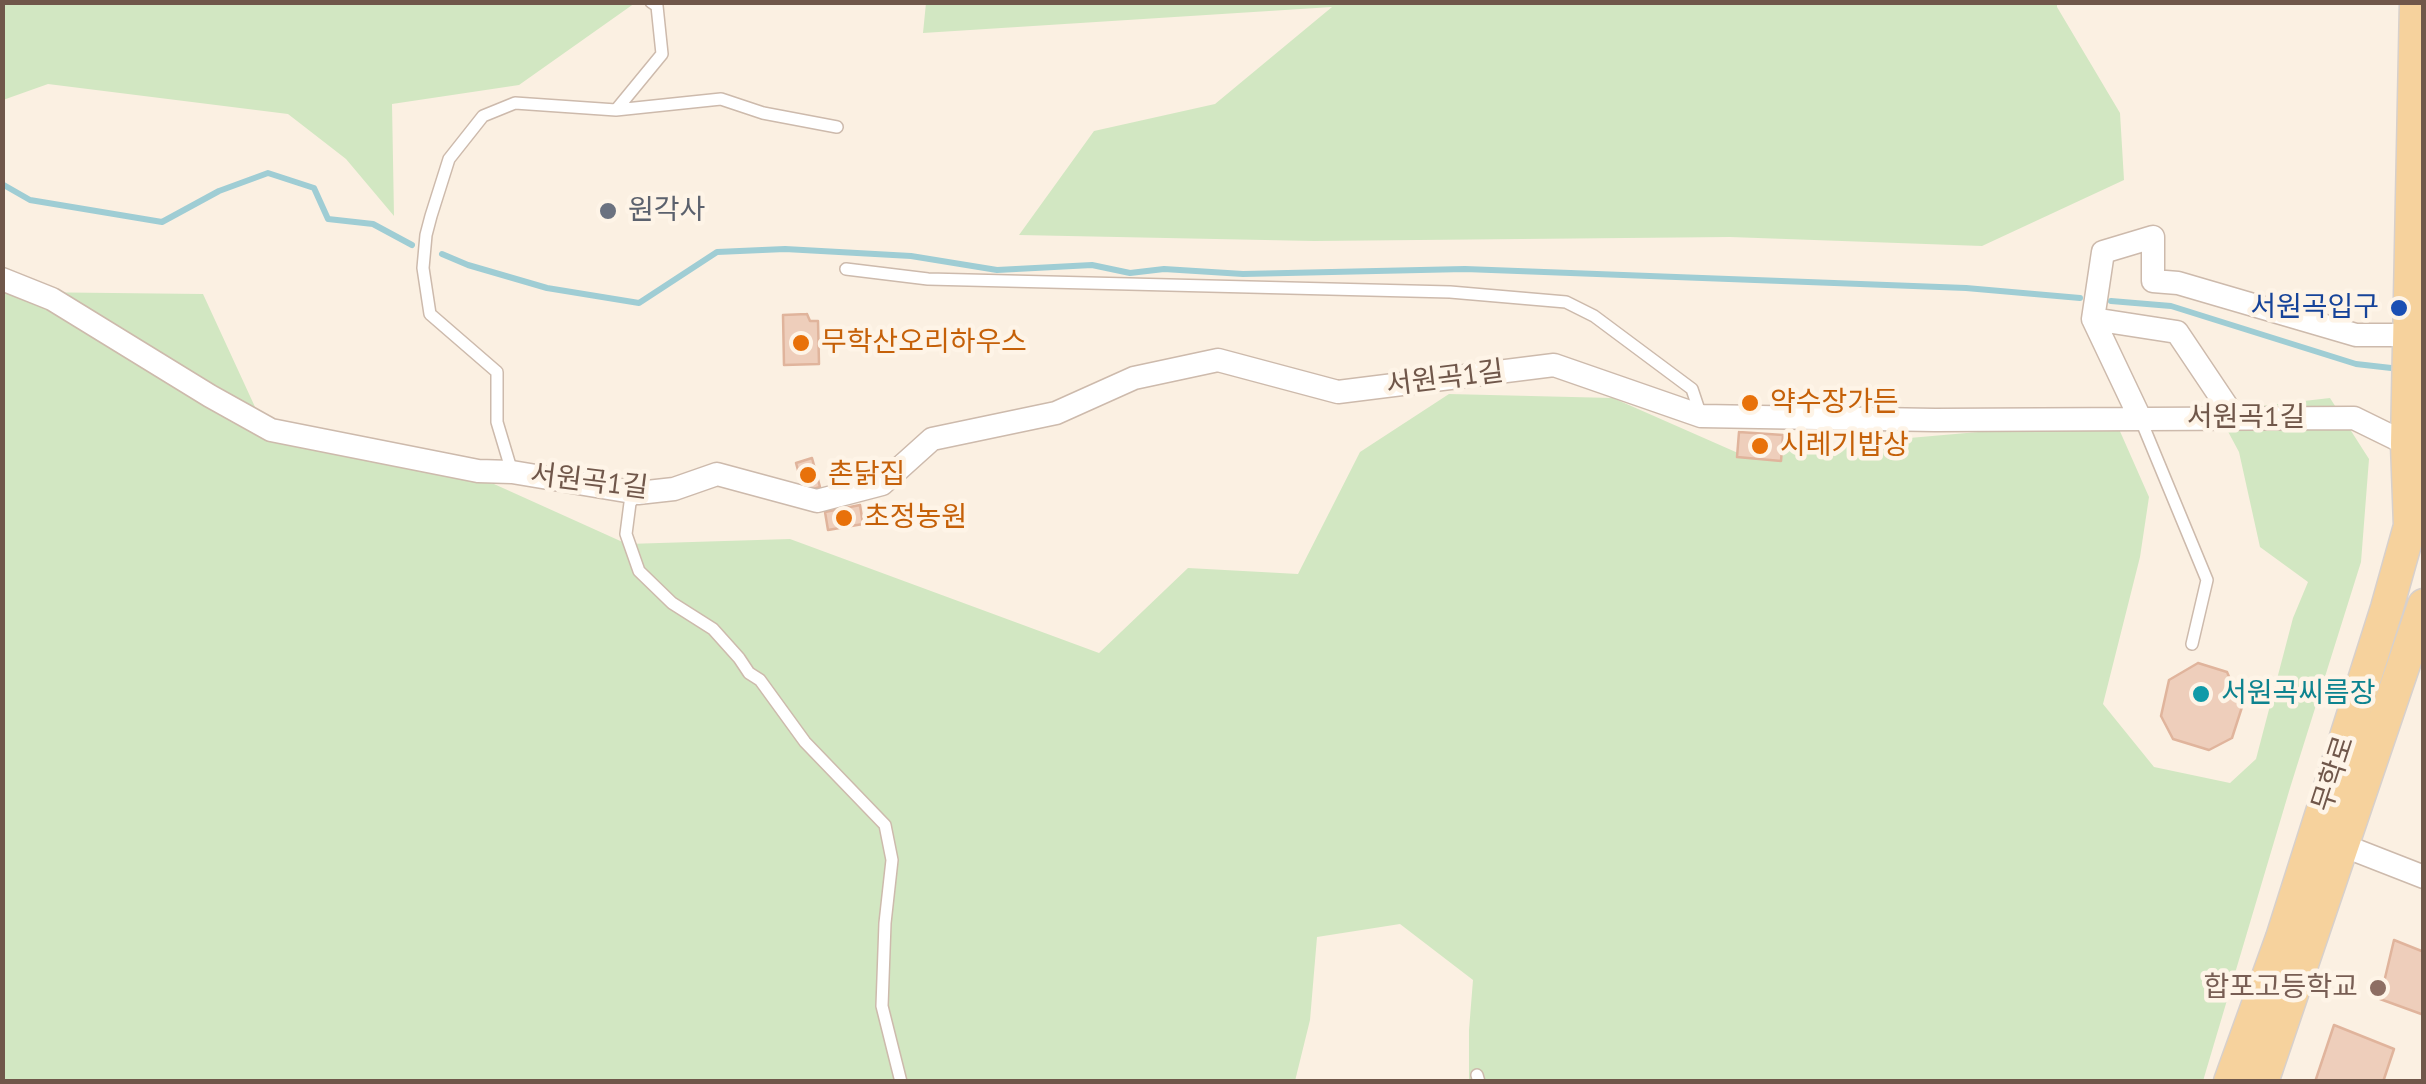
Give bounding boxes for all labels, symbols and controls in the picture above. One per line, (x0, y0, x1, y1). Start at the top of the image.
place label: 원각사 (628, 194, 705, 228)
marker: 원각사 (597, 200, 619, 222)
place label: 서원곡입구 (2250, 291, 2379, 325)
marker: 서원곡입구 (2388, 297, 2410, 319)
place label: 무학산오리하우스 (821, 326, 1027, 360)
marker: 무학산오리하우스 (790, 332, 812, 354)
street label: 서원곡1길 (1384, 355, 1506, 403)
place label: 약수장가든 (1770, 386, 1899, 420)
marker: 약수장가든 (1739, 392, 1761, 414)
street label: 서원곡1길 (2187, 401, 2305, 435)
place label: 시레기밥상 (1780, 429, 1909, 463)
marker: 시레기밥상 (1749, 435, 1771, 457)
street label: 서원곡1길 (528, 458, 650, 506)
place label: 촌닭집 (828, 458, 905, 492)
marker: 촌닭집 (797, 464, 819, 486)
place label: 초정농원 (864, 501, 967, 535)
marker: 초정농원 (833, 507, 855, 529)
place label: 서원곡씨름장 (2221, 677, 2376, 711)
marker: 서원곡씨름장 (2190, 683, 2212, 705)
street label: 무학로 (2306, 732, 2362, 816)
place label: 합포고등학교 (2203, 971, 2358, 1005)
marker: 합포고등학교 (2367, 977, 2389, 999)

